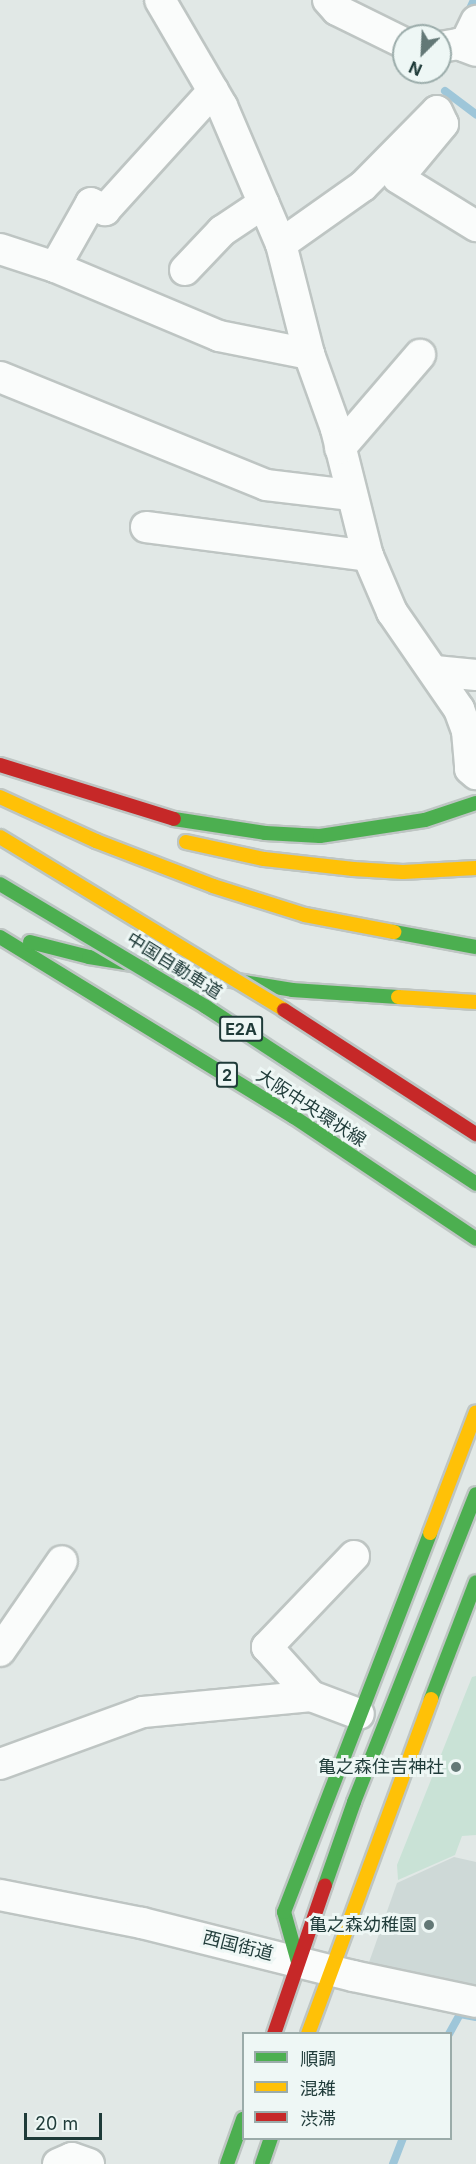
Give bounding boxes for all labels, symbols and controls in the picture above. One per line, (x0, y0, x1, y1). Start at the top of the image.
north arrow (392, 24, 452, 84)
text: N (406, 57, 425, 80)
street label: 中国自動車道 (122, 928, 226, 1004)
road number: E2A (218, 1016, 264, 1042)
road number: 2 (215, 1062, 239, 1088)
street label: 大阪中央環状線 (252, 1065, 370, 1151)
place label: 亀之森住吉神社 (318, 1756, 444, 1778)
marker: 亀之森住吉神社 (449, 1760, 463, 1774)
place label: 亀之森幼稚園 (309, 1914, 417, 1936)
marker: 亀之森幼稚園 (422, 1918, 436, 1932)
street label: 西国街道 (200, 1927, 276, 1965)
legend (242, 2032, 452, 2140)
text: 順調 (300, 2048, 336, 2069)
text: 混雑 (300, 2078, 336, 2099)
scale bar (27, 2101, 105, 2139)
text: 渋滞 (300, 2108, 336, 2129)
text: 20 m (35, 2113, 78, 2134)

